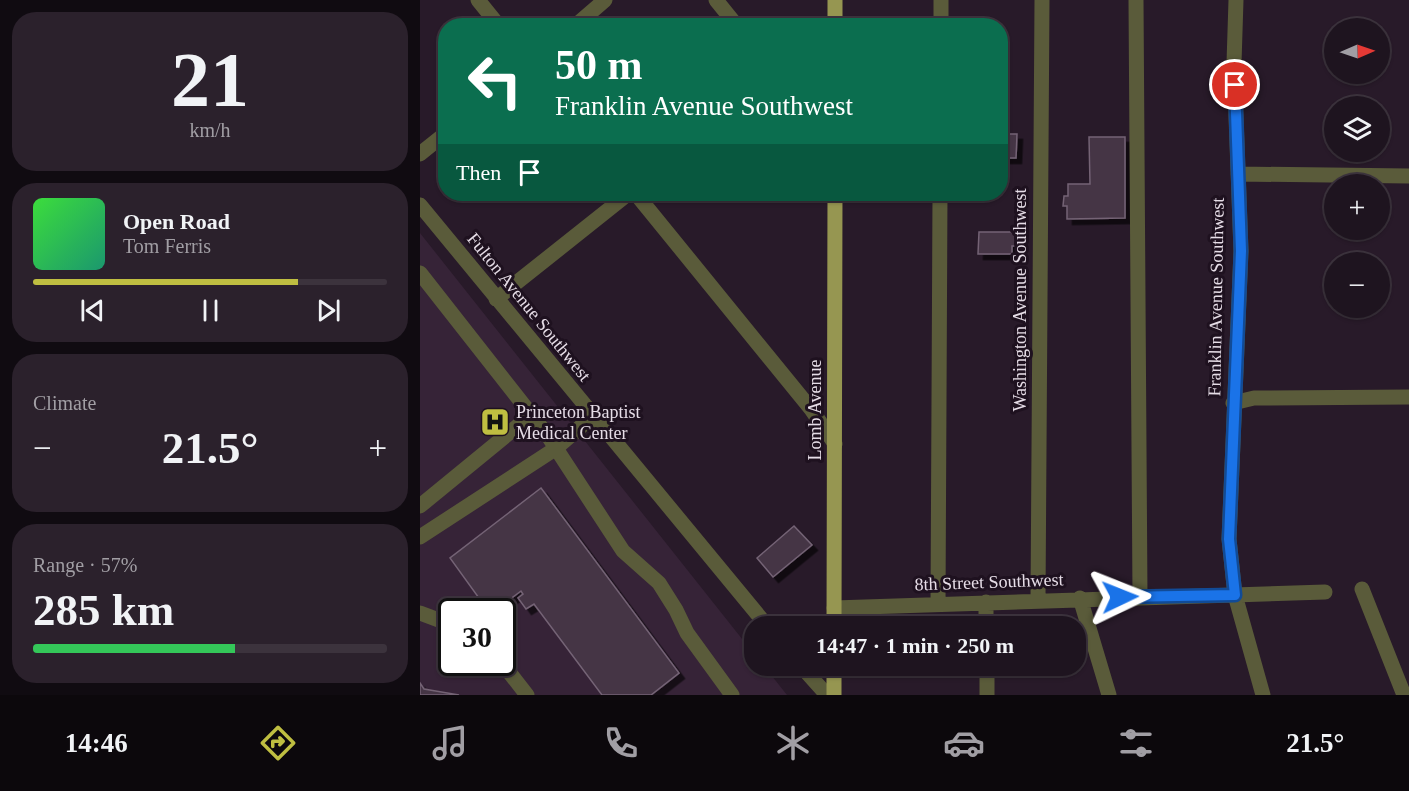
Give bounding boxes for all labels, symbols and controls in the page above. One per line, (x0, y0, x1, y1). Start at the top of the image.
north arrow (1324, 18, 1390, 84)
map controls (1324, 18, 1390, 318)
text: 21 (171, 36, 249, 123)
icon: left (456, 42, 534, 120)
text: 50 m (555, 42, 643, 88)
pin (1209, 59, 1260, 110)
icon: arrive (1218, 68, 1251, 101)
text: Franklin Avenue Southwest (555, 91, 853, 121)
button: layers (1324, 96, 1390, 162)
text: km/h (189, 119, 231, 141)
icon: arrive (513, 156, 546, 189)
text: Then (456, 160, 501, 185)
button: + (1324, 174, 1390, 240)
street label: Washington Avenue Southwest (1010, 188, 1030, 412)
street label: Franklin Avenue Southwest (1204, 198, 1228, 396)
text: Open Road (123, 209, 230, 234)
street label: Fulton Avenue Southwest (463, 229, 595, 385)
text: Tom Ferris (123, 235, 211, 257)
button: − (1324, 252, 1390, 318)
icon: previous (76, 294, 109, 327)
icon: pause (194, 294, 227, 327)
icon: next (312, 294, 345, 327)
street label: Lomb Avenue (805, 359, 825, 461)
text: Climate (33, 392, 96, 414)
place label: Princeton Baptist Medical Center (516, 402, 641, 443)
hospital icon: Princeton Baptist Medical Center (479, 406, 511, 438)
text: 21.5° (162, 423, 258, 473)
text: − (33, 430, 52, 466)
text: + (368, 430, 387, 466)
text: Range · 57% (33, 554, 137, 576)
position arrow (1088, 565, 1152, 629)
street label: 8th Street Southwest (914, 569, 1064, 595)
text: 285 km (33, 585, 174, 635)
speed limit sign: 30 (438, 598, 516, 676)
text: 14:47 · 1 min · 250 m (816, 633, 1014, 658)
icon: directions (257, 722, 299, 764)
icon: music (429, 722, 471, 764)
icon: phone (600, 722, 642, 764)
icon: climate (772, 722, 814, 764)
icon: car (943, 722, 985, 764)
icon: filters (1115, 722, 1157, 764)
text: 14:46 (65, 728, 128, 758)
text: 21.5° (1286, 728, 1344, 758)

